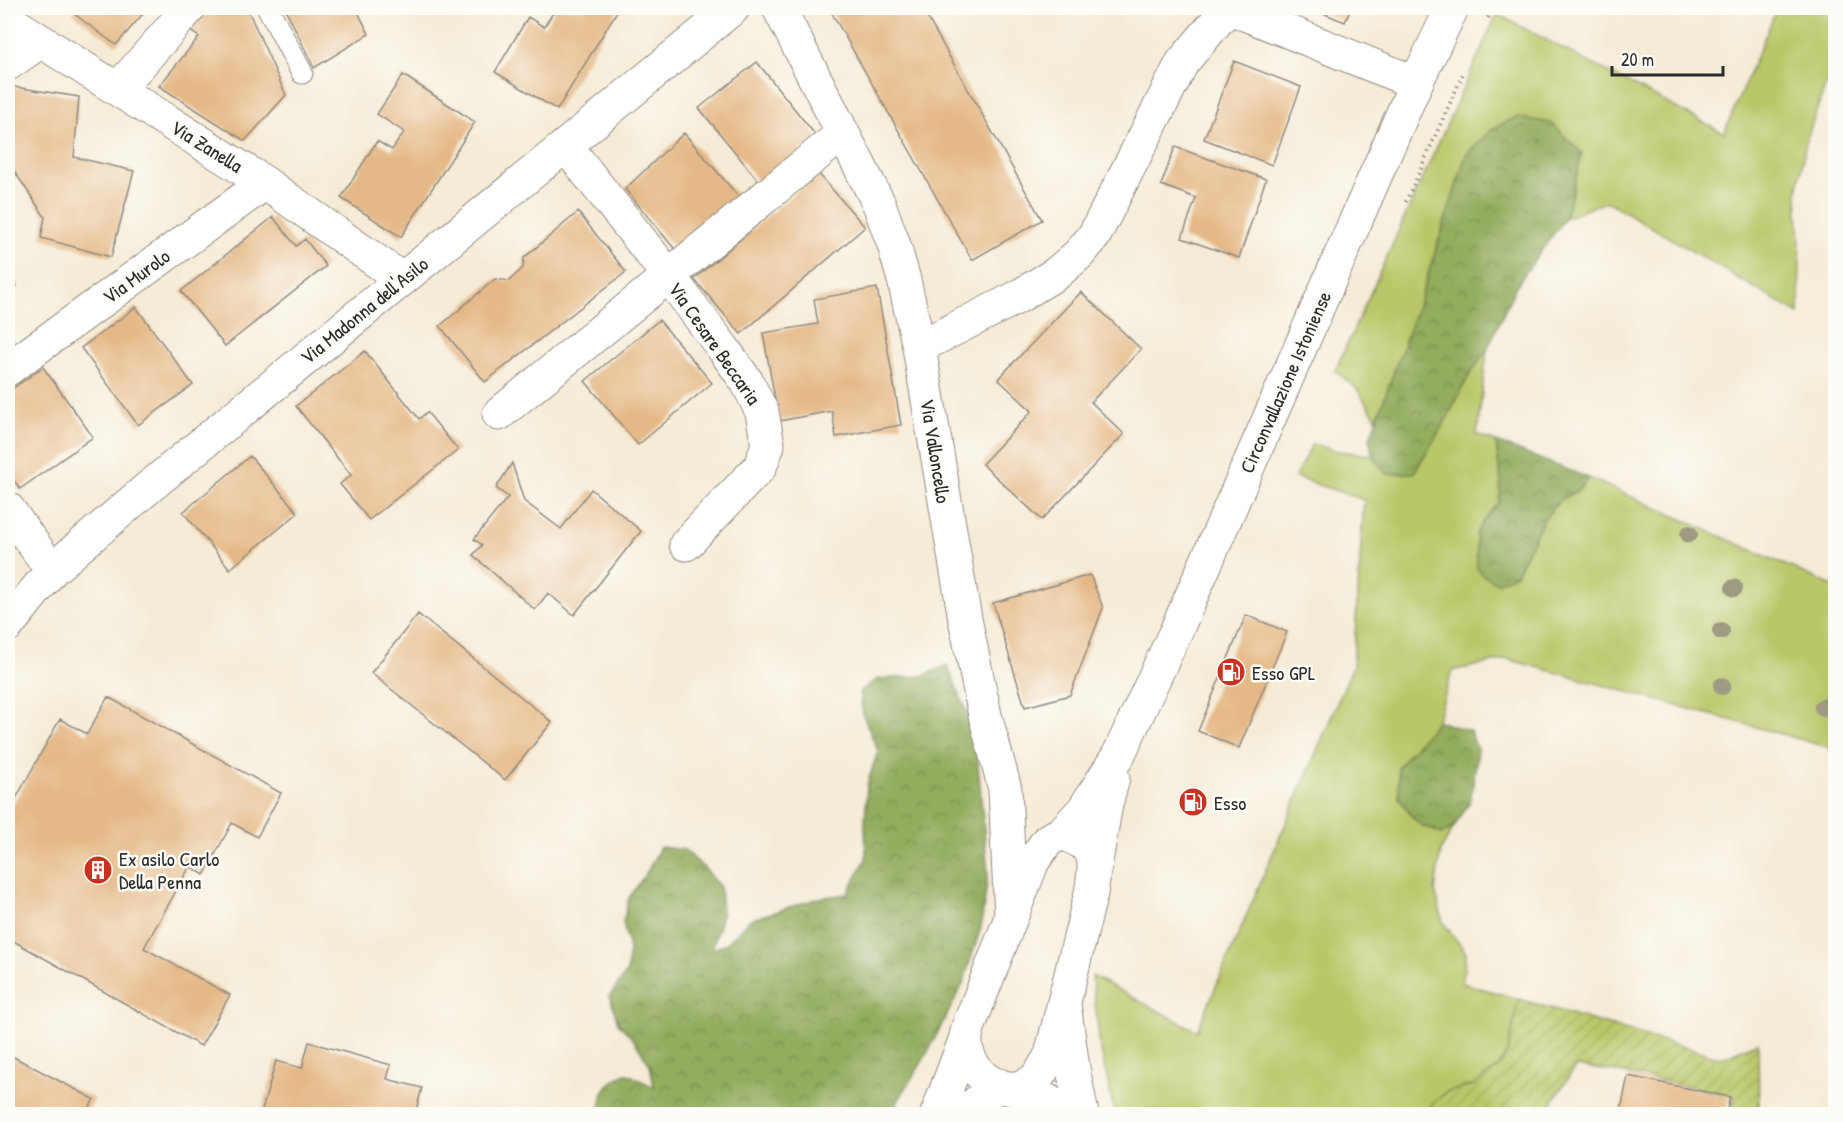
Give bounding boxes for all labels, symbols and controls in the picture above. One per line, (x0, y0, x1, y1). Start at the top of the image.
scale bar (1612, 39, 1723, 77)
text: 20 m (1621, 47, 1654, 72)
street label: Via Zanella (166, 113, 248, 179)
street label: Via Murolo (97, 242, 175, 310)
street label: Via Madonna dell'Asilo (294, 250, 434, 370)
street label: Via Cesare Beccaria (663, 276, 768, 410)
street label: Circonvallazione Istoniense (1233, 287, 1337, 477)
street label: Via Valloncello (914, 397, 958, 505)
fuel station icon: Esso GPL (1215, 656, 1247, 688)
place label: Esso GPL (1252, 659, 1316, 686)
fuel station icon: Esso (1177, 786, 1209, 818)
place label: Esso (1214, 789, 1246, 816)
place label: Ex asilo Carlo Della Penna (119, 845, 219, 895)
building icon: Ex asilo Carlo Della Penna (82, 854, 114, 886)

